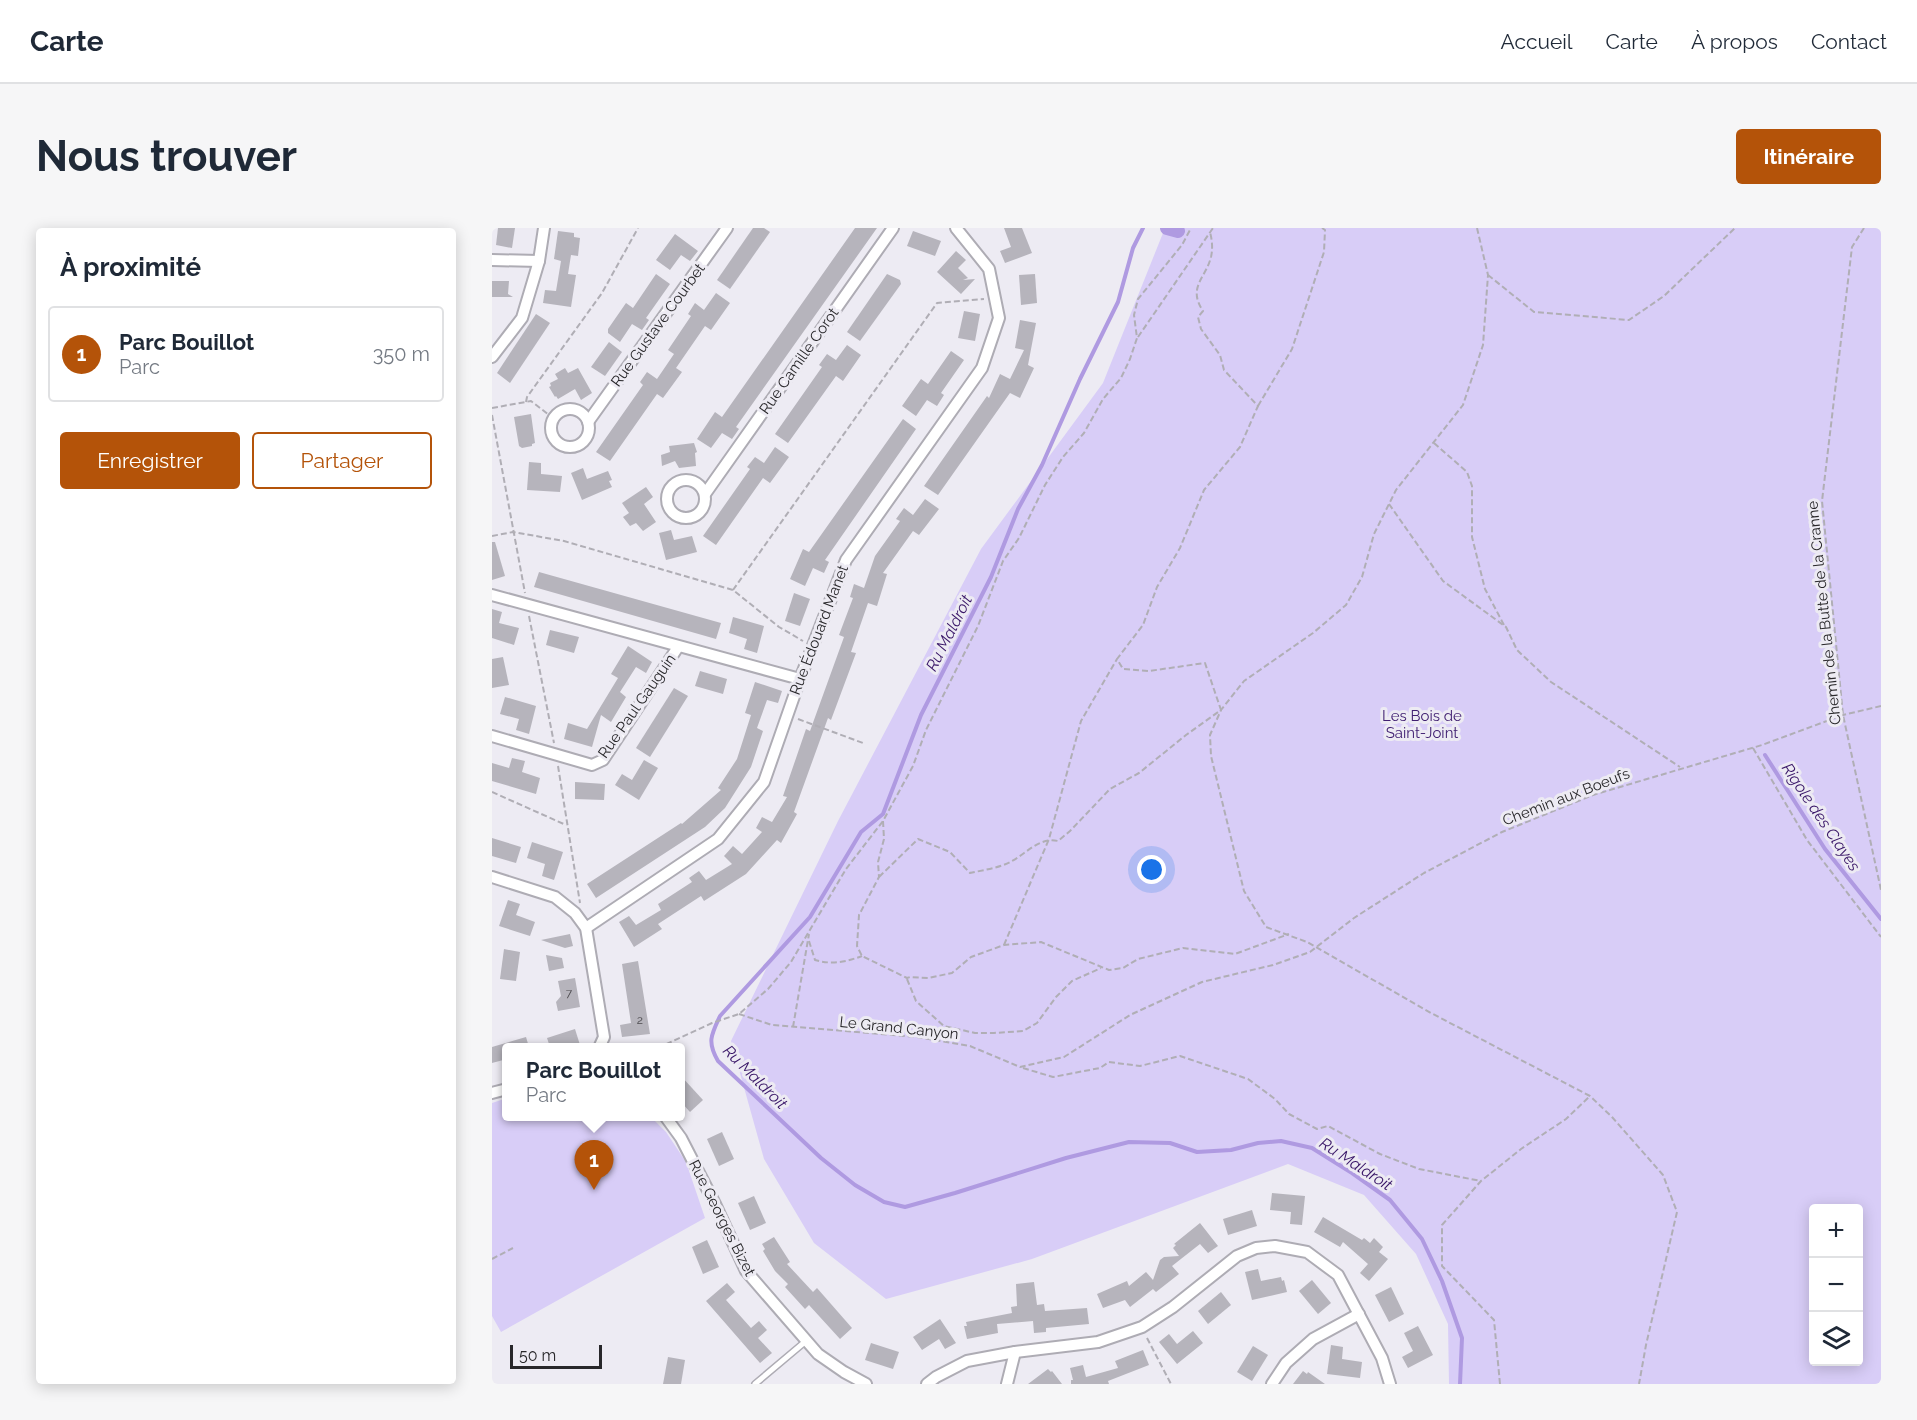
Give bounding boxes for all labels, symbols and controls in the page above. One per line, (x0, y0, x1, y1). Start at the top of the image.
text: Carte (30, 25, 103, 58)
text: Accueil (1501, 29, 1573, 54)
text: Carte (1606, 29, 1658, 54)
text: À propos (1691, 29, 1778, 54)
text: Contact (1811, 29, 1887, 54)
button: Itinéraire (1736, 129, 1881, 184)
text: Nous trouver (36, 132, 297, 181)
text: À proximité (60, 252, 201, 282)
street label: Rue Gustave Courbet (607, 260, 709, 390)
street label: Rue Camille Corot (756, 304, 842, 418)
text: Parc Bouillot (119, 329, 254, 355)
text: 1 (77, 342, 86, 366)
text: 350 m (373, 342, 430, 366)
text: Parc (119, 355, 160, 379)
button: Enregistrer (60, 432, 240, 489)
button: Partager (252, 432, 432, 489)
street label: Chemin de la Butte de la Cranne (1803, 500, 1845, 726)
street label: Rue Édouard Manet (786, 563, 852, 697)
water label: Ru Maldroit (922, 591, 977, 674)
street label: Rue Paul Gauguin (594, 650, 680, 762)
park label: Les Bois de Saint-Joint (1382, 707, 1462, 742)
water label: Rigole des Clayes (1778, 759, 1864, 875)
street label: Chemin aux Boeufs (1500, 764, 1632, 830)
your location (1137, 855, 1166, 884)
house number: 7 (566, 986, 573, 1000)
house number: 2 (637, 1013, 643, 1027)
street label: Le Grand Canyon (838, 1013, 960, 1043)
water label: Ru Maldroit (719, 1041, 792, 1114)
popup (502, 1043, 685, 1121)
text: Parc Bouillot (526, 1057, 661, 1083)
text: Parc (526, 1083, 567, 1107)
water label: Ru Maldroit (1316, 1134, 1397, 1195)
pin: 1 (574, 1140, 614, 1190)
street label: Rue Georges Bizet (685, 1157, 759, 1279)
map controls (1809, 1204, 1863, 1366)
button: + (1809, 1204, 1863, 1258)
button: − (1809, 1258, 1863, 1312)
button: layers (1809, 1312, 1863, 1366)
scale bar (510, 1342, 602, 1370)
text: 50 m (519, 1346, 556, 1365)

